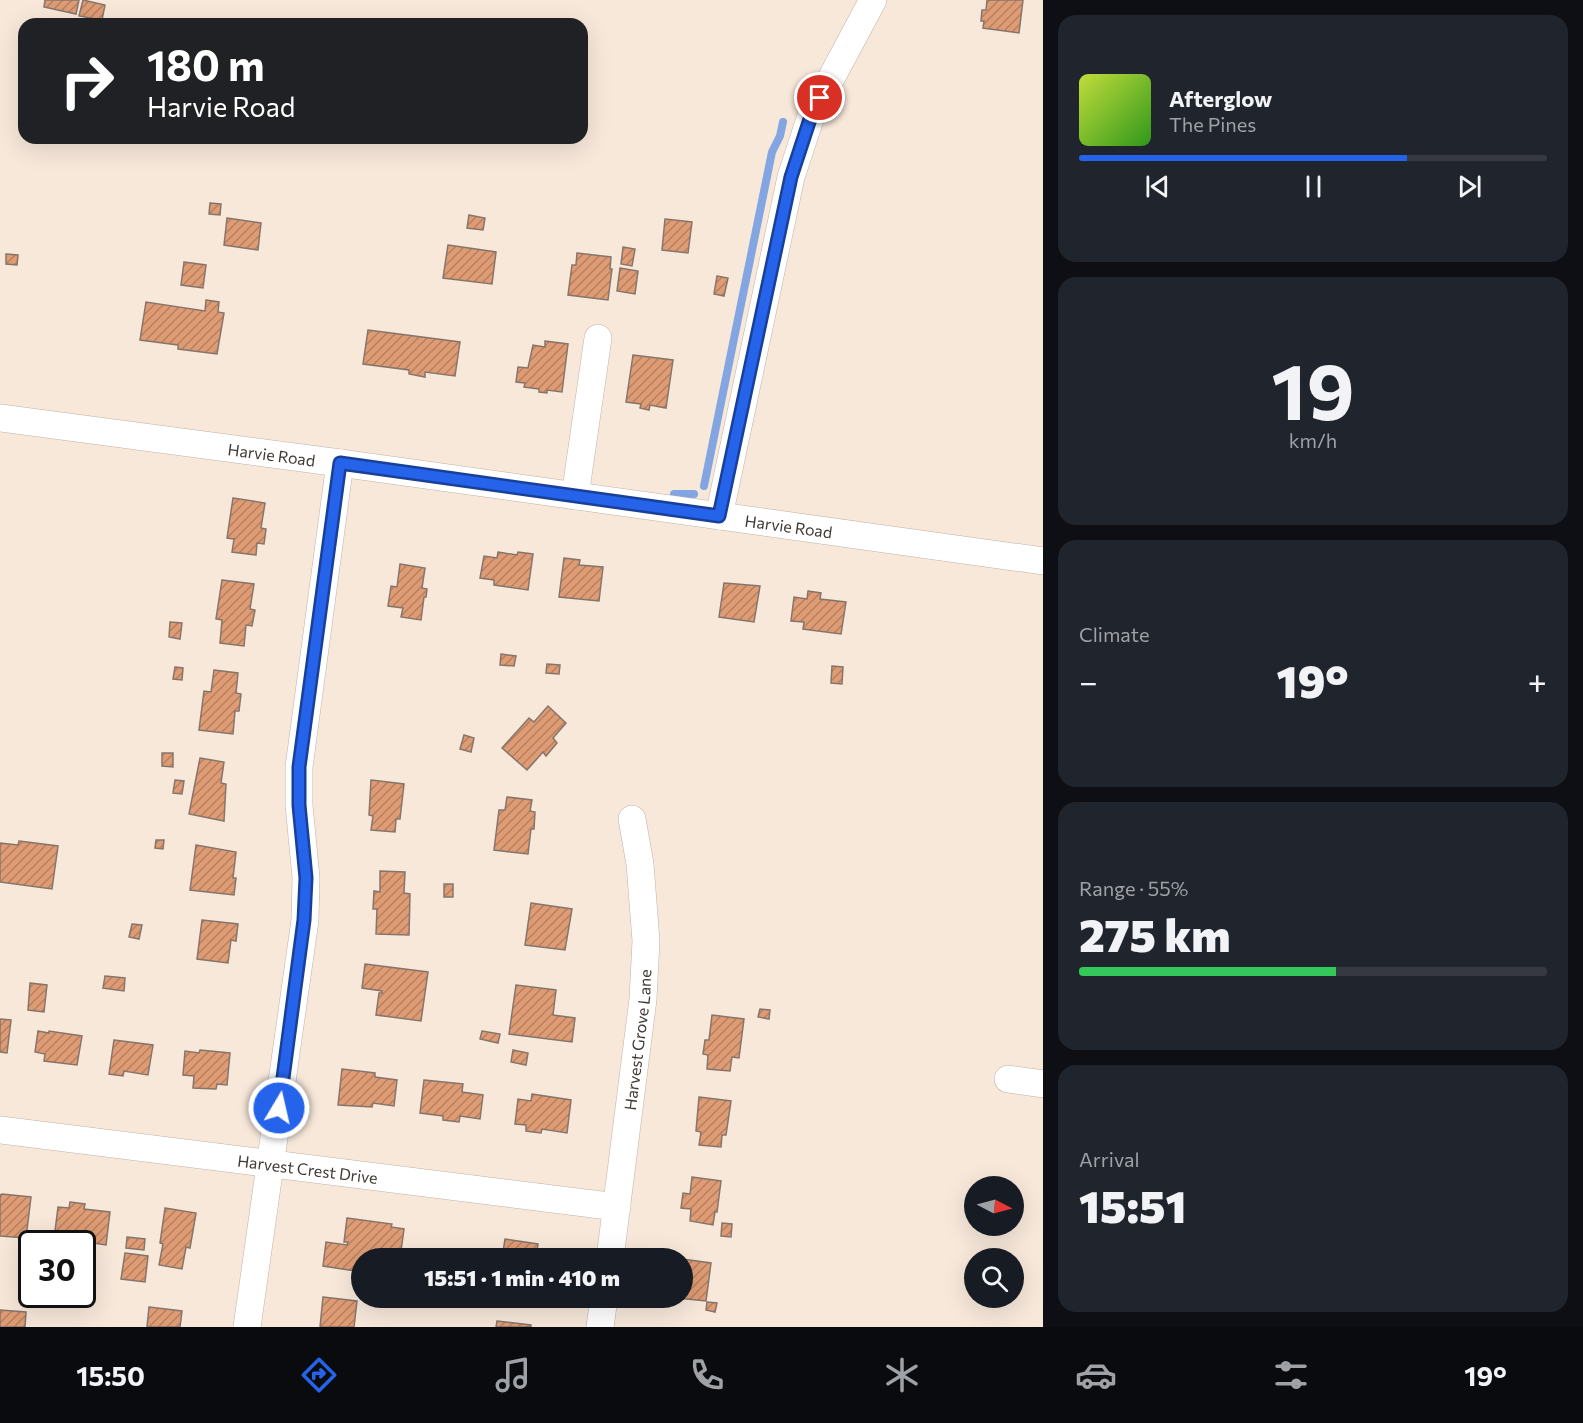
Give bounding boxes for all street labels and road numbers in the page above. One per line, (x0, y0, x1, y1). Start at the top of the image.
street label: Harvie Road (227, 439, 317, 469)
street label: Harvie Road (744, 510, 834, 541)
street label: Harvest Grove Lane (619, 969, 654, 1111)
street label: Harvest Crest Drive (236, 1150, 379, 1187)

